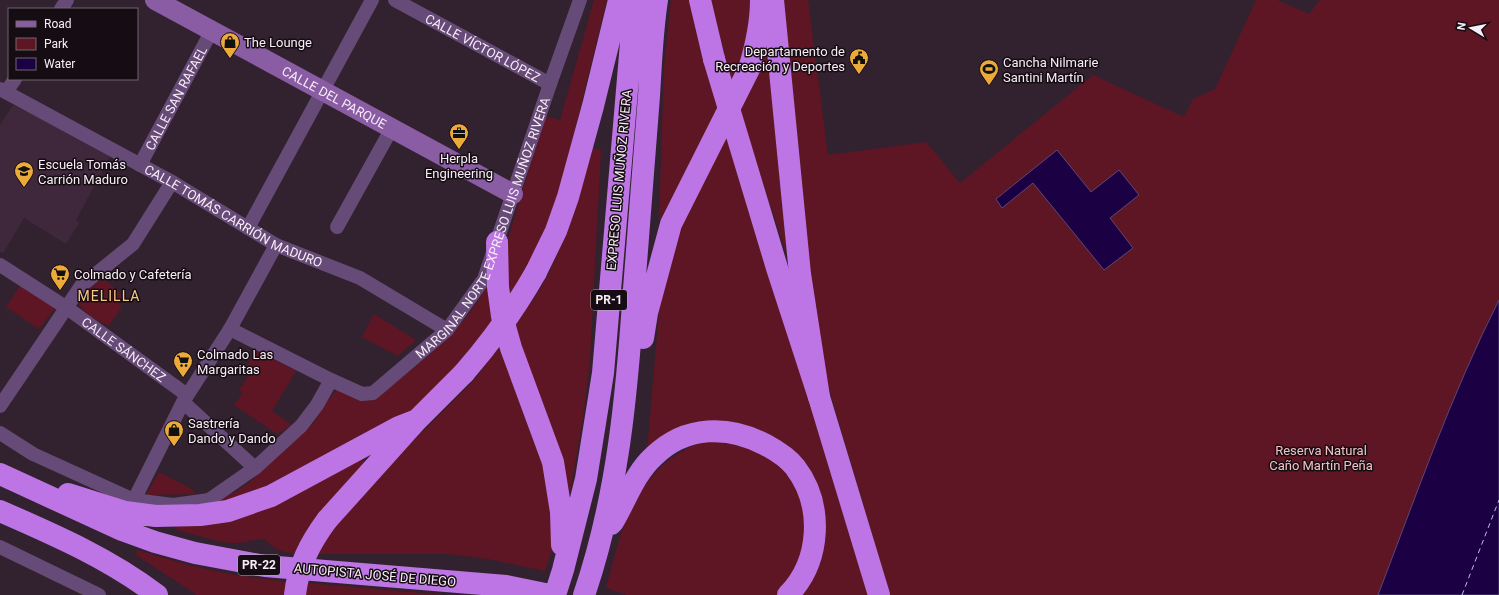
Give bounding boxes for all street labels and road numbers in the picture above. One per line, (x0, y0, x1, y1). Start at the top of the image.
street label: CALLE VÍCTOR LÓPEZ (423, 10, 543, 85)
street label: CALLE SAN RAFAEL (142, 43, 210, 153)
street label: CALLE DEL PARQUE (280, 63, 389, 132)
street label: EXPRESO LUIS MUÑOZ RIVERA (603, 89, 634, 271)
street label: MARGINAL NORTE EXPRESO LUIS MUÑOZ RIVERA (412, 95, 553, 361)
street label: CALLE TOMÁS CARRIÓN MADURO (142, 161, 325, 270)
road number: PR-1 (591, 290, 627, 310)
street label: CALLE SÁNCHEZ (79, 314, 169, 385)
road number: PR-22 (238, 555, 280, 575)
street label: AUTOPISTA JOSÉ DE DIEGO (293, 560, 457, 590)

